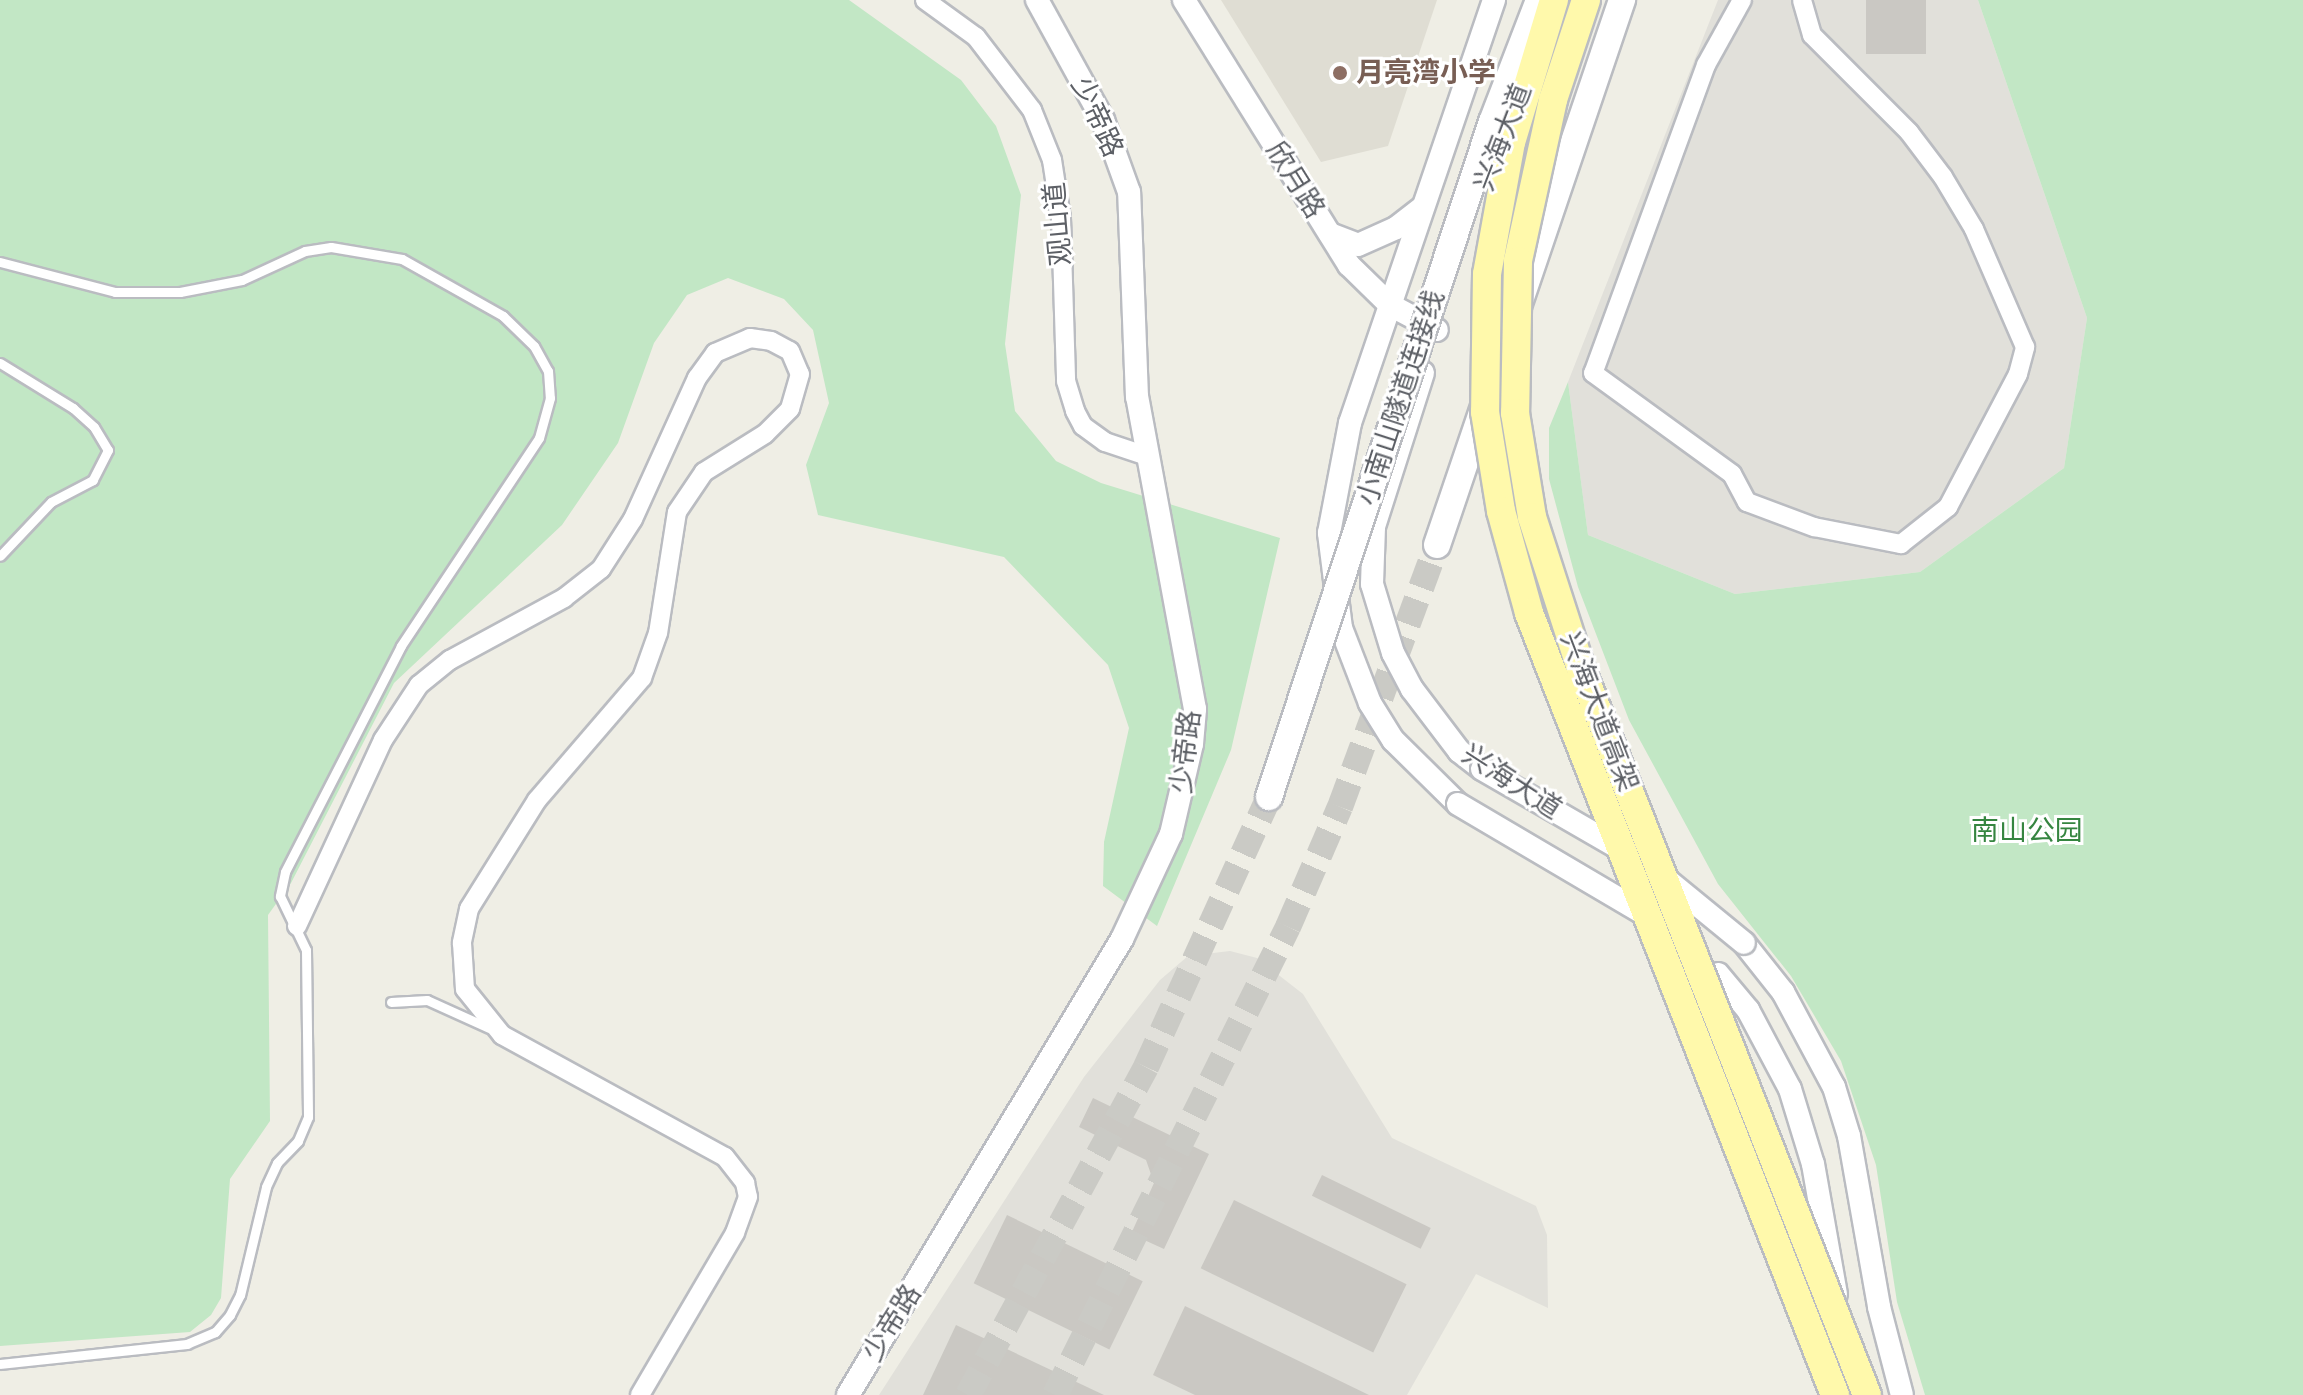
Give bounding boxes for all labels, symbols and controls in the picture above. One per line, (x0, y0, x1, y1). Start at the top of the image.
place label: 月亮湾小学 (1356, 56, 1496, 90)
marker: 月亮湾小学 (1331, 64, 1349, 82)
street label: 少帝路 (1064, 72, 1130, 162)
street label: 兴海大道 (1467, 79, 1539, 195)
street label: 欣月路 (1258, 135, 1332, 225)
street label: 观山道 (1038, 181, 1078, 267)
street label: 小南山隧道连接线 (1350, 286, 1452, 510)
street label: 兴海大道高架 (1553, 628, 1645, 796)
street label: 少帝路 (1164, 708, 1208, 796)
street label: 兴海大道 (1456, 737, 1568, 827)
park label: 南山公园 (1971, 814, 2083, 848)
street label: 少帝路 (855, 1278, 929, 1368)

